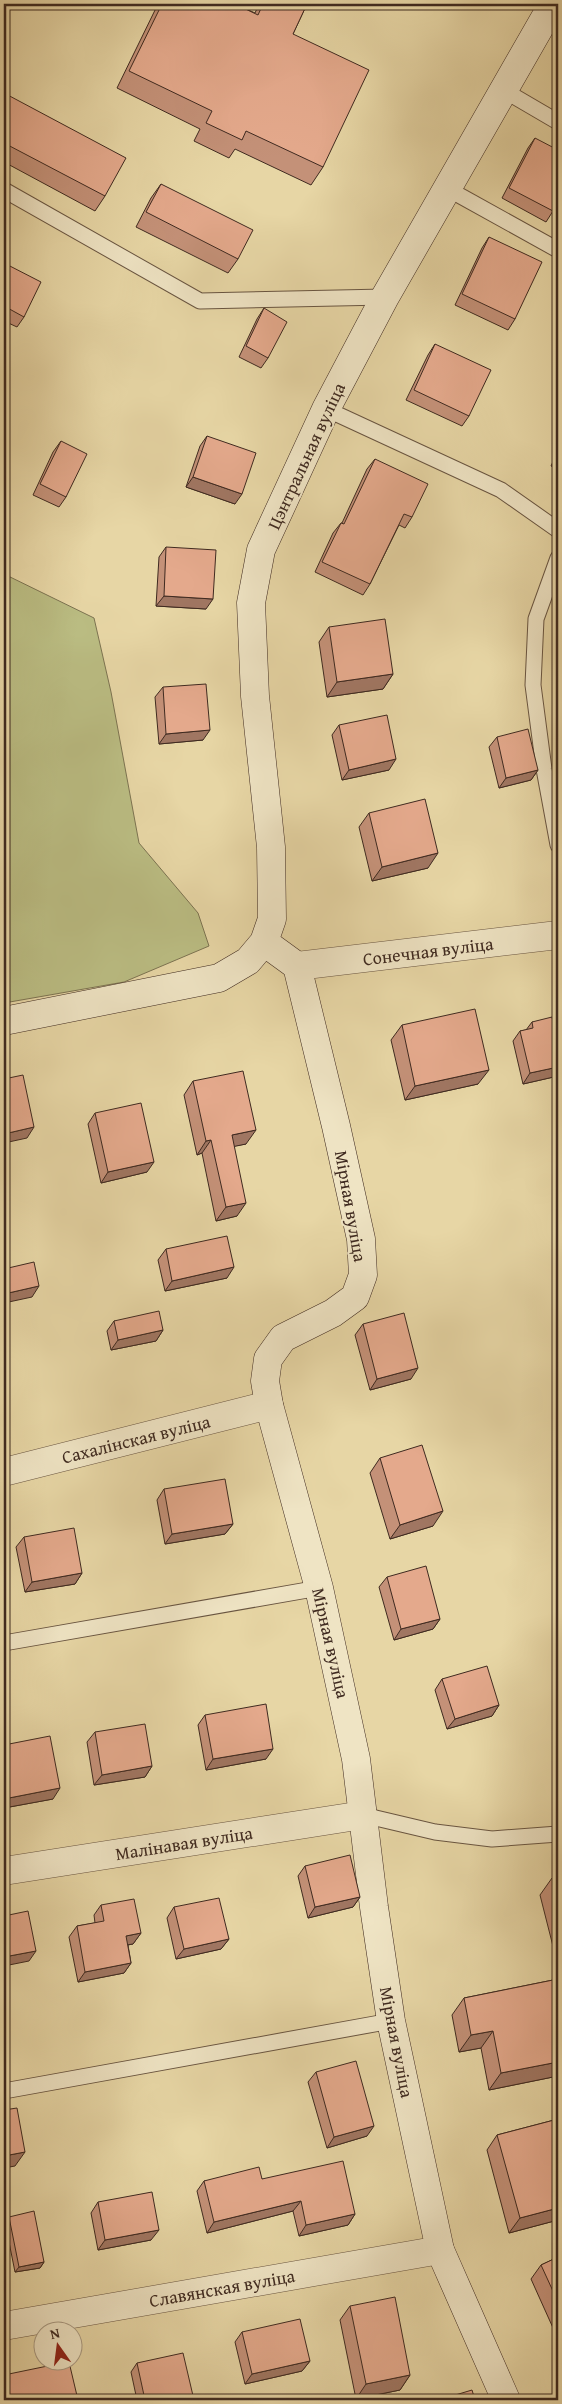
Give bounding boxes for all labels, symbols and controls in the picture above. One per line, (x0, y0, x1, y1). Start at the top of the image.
street label: Цэнтральная вуліца (260, 378, 352, 534)
street label: Сонечная вуліца (361, 930, 495, 972)
street label: Мірная вуліца (328, 1148, 374, 1264)
street label: Сахалінская вуліца (59, 1407, 214, 1471)
street label: Мірная вуліца (305, 1585, 357, 1701)
street label: Малінавая вуліца (113, 1819, 255, 1867)
street label: Мірная вуліца (373, 1984, 421, 2100)
street label: Славянская вуліца (147, 2262, 297, 2314)
north arrow (32, 2322, 82, 2372)
text: N (48, 2322, 62, 2344)

